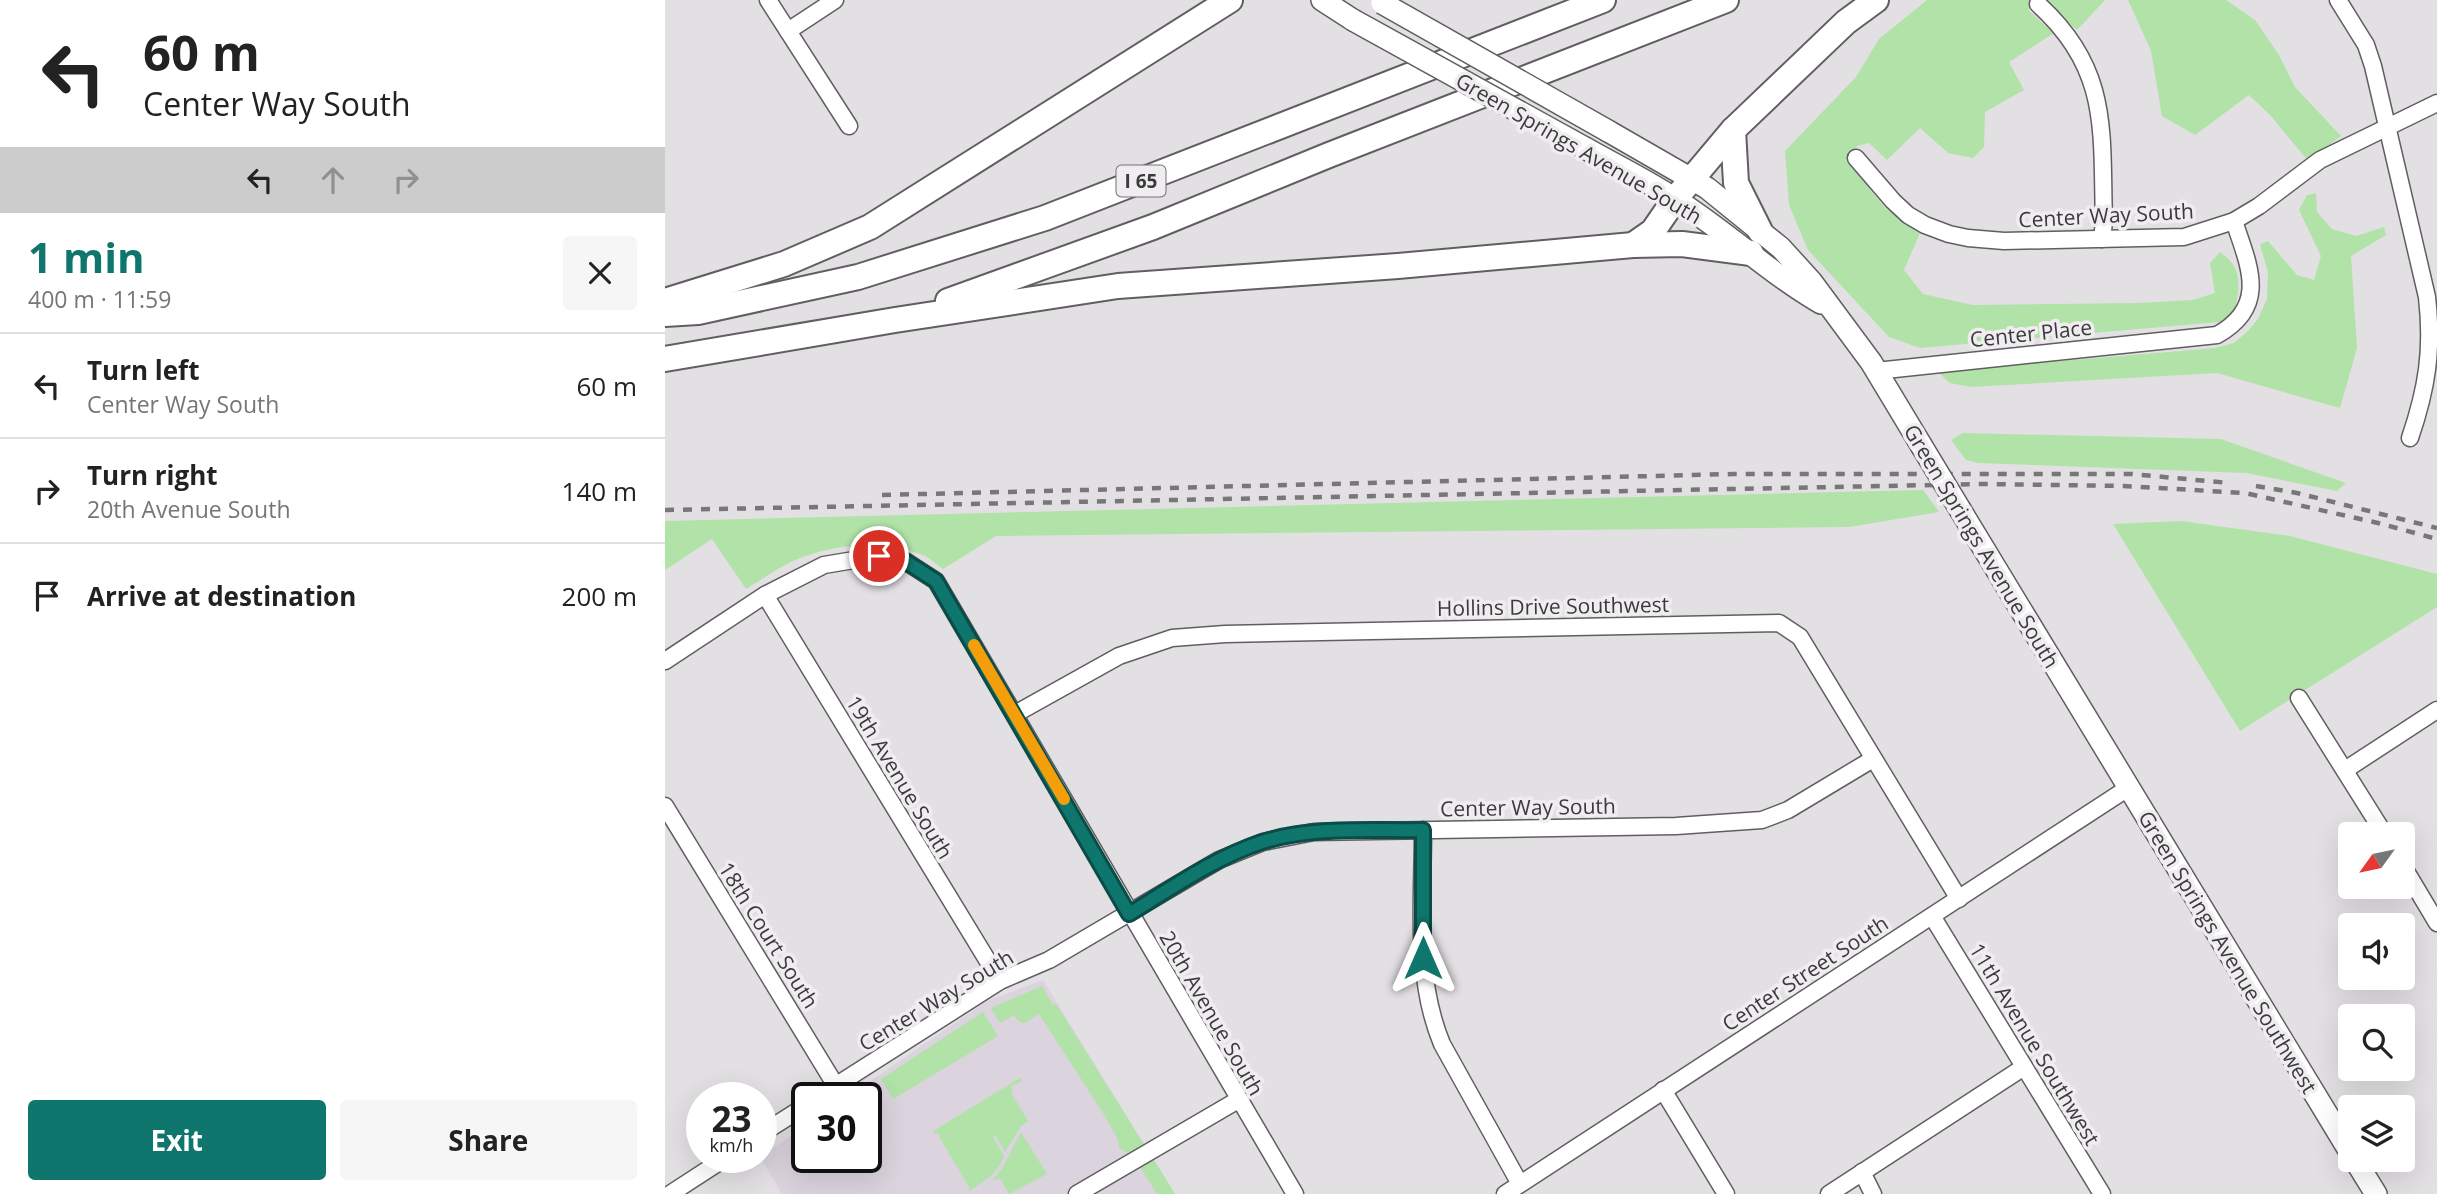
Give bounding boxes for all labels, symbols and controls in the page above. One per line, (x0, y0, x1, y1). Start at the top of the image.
text: 60 m (143, 19, 260, 85)
icon: left (28, 28, 119, 119)
street label: Green Springs Avenue South (1451, 66, 1707, 230)
text: Center Way South (143, 82, 411, 125)
icon: left (241, 161, 279, 199)
icon: ahead (314, 161, 352, 199)
icon: right (387, 161, 425, 199)
road number: I 65 (1117, 166, 1165, 196)
street label: Center Way South (2018, 196, 2194, 234)
text: 1 min (28, 228, 145, 285)
button: close (563, 236, 637, 310)
text: 400 m · 11:59 (28, 283, 171, 315)
street label: Center Place (1969, 313, 2093, 353)
text: Turn left (87, 352, 199, 388)
icon: left (28, 367, 66, 405)
text: 60 m (576, 368, 637, 404)
text: Center Way South (87, 388, 279, 420)
street label: Green Springs Avenue South (1898, 419, 2066, 673)
text: Turn right (87, 457, 218, 493)
icon: right (28, 472, 66, 510)
text: 140 m (562, 473, 637, 509)
text: 20th Avenue South (87, 493, 291, 525)
pin (849, 526, 909, 586)
icon: arrive (860, 537, 898, 575)
icon: arrive (28, 577, 66, 615)
text: Arrive at destination (87, 578, 356, 614)
text: 200 m (562, 578, 637, 614)
street label: Hollins Drive Southwest (1437, 590, 1669, 622)
street label: 19th Avenue South (840, 690, 960, 864)
street label: Center Way South (1440, 791, 1616, 823)
street label: Green Springs Avenue Southwest (2132, 805, 2324, 1099)
north arrow (2338, 822, 2415, 900)
map controls (2338, 822, 2415, 1172)
street label: 18th Court South (713, 857, 825, 1013)
street label: Center Street South (1717, 909, 1893, 1037)
button: sound (2338, 913, 2415, 990)
position arrow (1386, 921, 1460, 995)
street label: 20th Avenue South (1153, 926, 1271, 1100)
street label: 11th Avenue Southwest (1963, 938, 2107, 1150)
street label: Center Way South (854, 943, 1018, 1057)
button: search (2338, 1004, 2415, 1081)
speed limit sign: 30 (791, 1082, 882, 1173)
text: 23 (711, 1095, 752, 1142)
button: layers (2338, 1095, 2415, 1172)
button: Exit (28, 1100, 326, 1180)
button: Share (340, 1100, 637, 1180)
text: km/h (710, 1133, 753, 1157)

